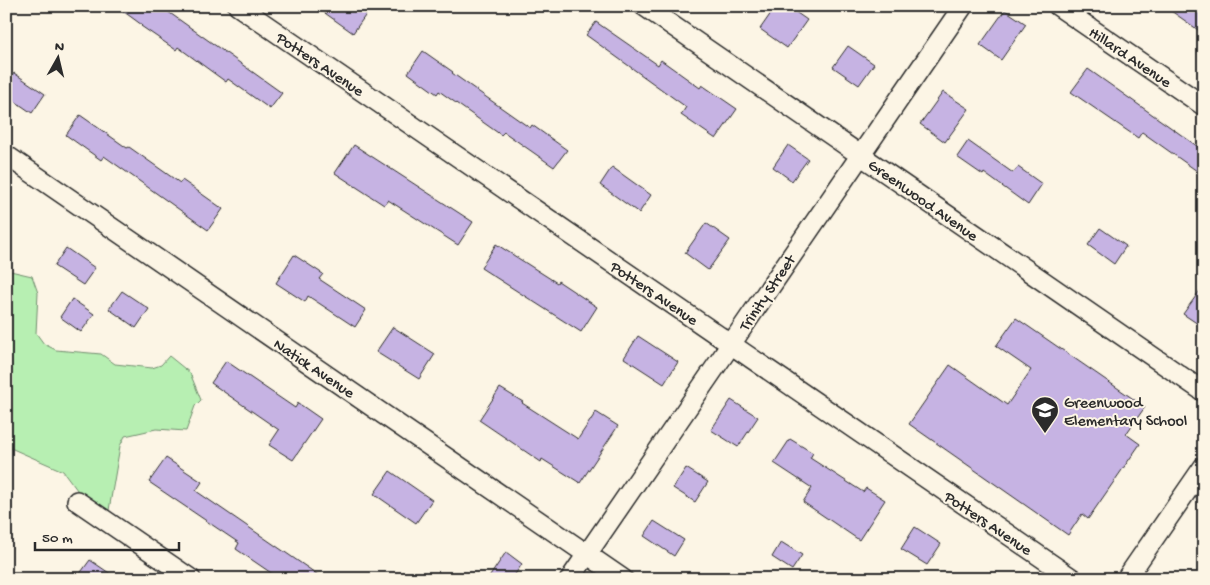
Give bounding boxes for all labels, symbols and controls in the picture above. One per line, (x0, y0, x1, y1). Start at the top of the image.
street label: Hillard Avenue (1084, 24, 1175, 94)
street label: Potters Avenue (271, 29, 367, 103)
north arrow (32, 32, 82, 82)
text: N (54, 39, 65, 57)
street label: Greenwood Avenue (863, 157, 981, 247)
street label: Trinity Street (736, 251, 802, 336)
street label: Potters Avenue (605, 258, 701, 332)
street label: Natick Avenue (269, 336, 358, 404)
school or university icon: Greenwood Elementary School (1030, 395, 1060, 434)
place label: Greenwood Elementary School (1064, 395, 1187, 432)
street label: Potters Avenue (939, 488, 1035, 562)
scale bar (35, 520, 179, 552)
text: 50 m (42, 530, 73, 548)

